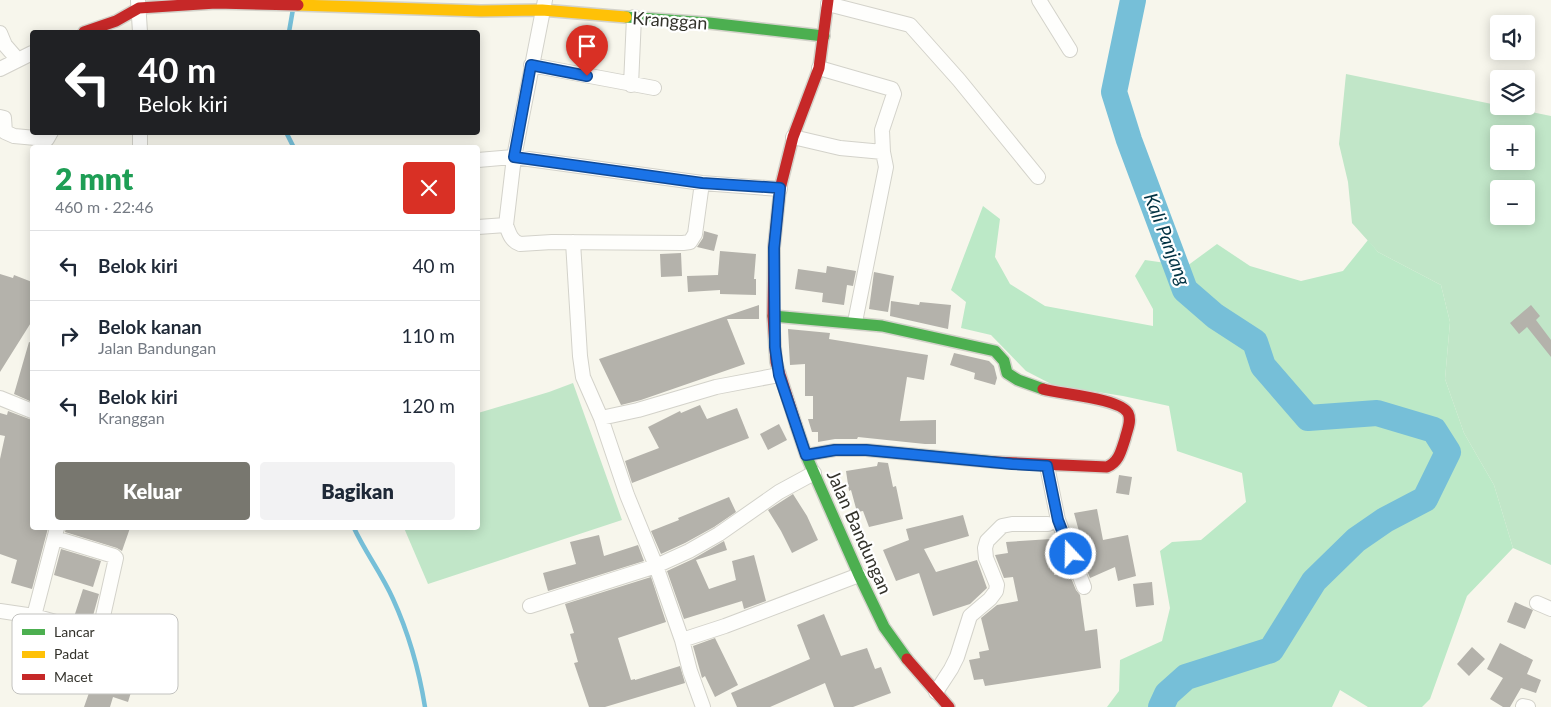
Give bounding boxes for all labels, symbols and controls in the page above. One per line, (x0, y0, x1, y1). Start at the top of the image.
street label: Kranggan (632, 6, 708, 34)
map controls (1490, 15, 1535, 225)
button: sound (1490, 15, 1535, 60)
pin (566, 25, 608, 76)
icon: arrive (573, 32, 601, 60)
text: 40 m (138, 48, 216, 90)
icon: left (55, 50, 120, 115)
button: layers (1490, 70, 1535, 115)
text: Belok kiri (138, 90, 228, 117)
button: + (1490, 125, 1535, 170)
text: 2 mnt (55, 160, 133, 196)
button: close (403, 162, 455, 214)
button: − (1490, 180, 1535, 225)
water label: Kali Panjang (1140, 190, 1196, 289)
text: 460 m · 22:46 (55, 197, 154, 216)
icon: left (55, 252, 83, 280)
text: Belok kiri (98, 254, 178, 277)
text: 40 m (412, 254, 455, 277)
text: Belok kanan (98, 315, 202, 338)
icon: right (55, 322, 83, 350)
text: 110 m (401, 324, 455, 347)
text: Jalan Bandungan (98, 338, 216, 357)
text: Belok kiri (98, 385, 178, 408)
icon: left (55, 392, 83, 420)
text: 120 m (401, 394, 455, 417)
text: Kranggan (98, 408, 165, 427)
button: Keluar (55, 462, 250, 520)
button: Bagikan (260, 462, 455, 520)
street label: Jalan Bandungan (823, 467, 897, 597)
position arrow (1044, 527, 1096, 579)
legend (12, 614, 178, 694)
text: Lancar (54, 623, 95, 640)
text: Padat (54, 645, 89, 662)
text: Macet (54, 668, 93, 685)

